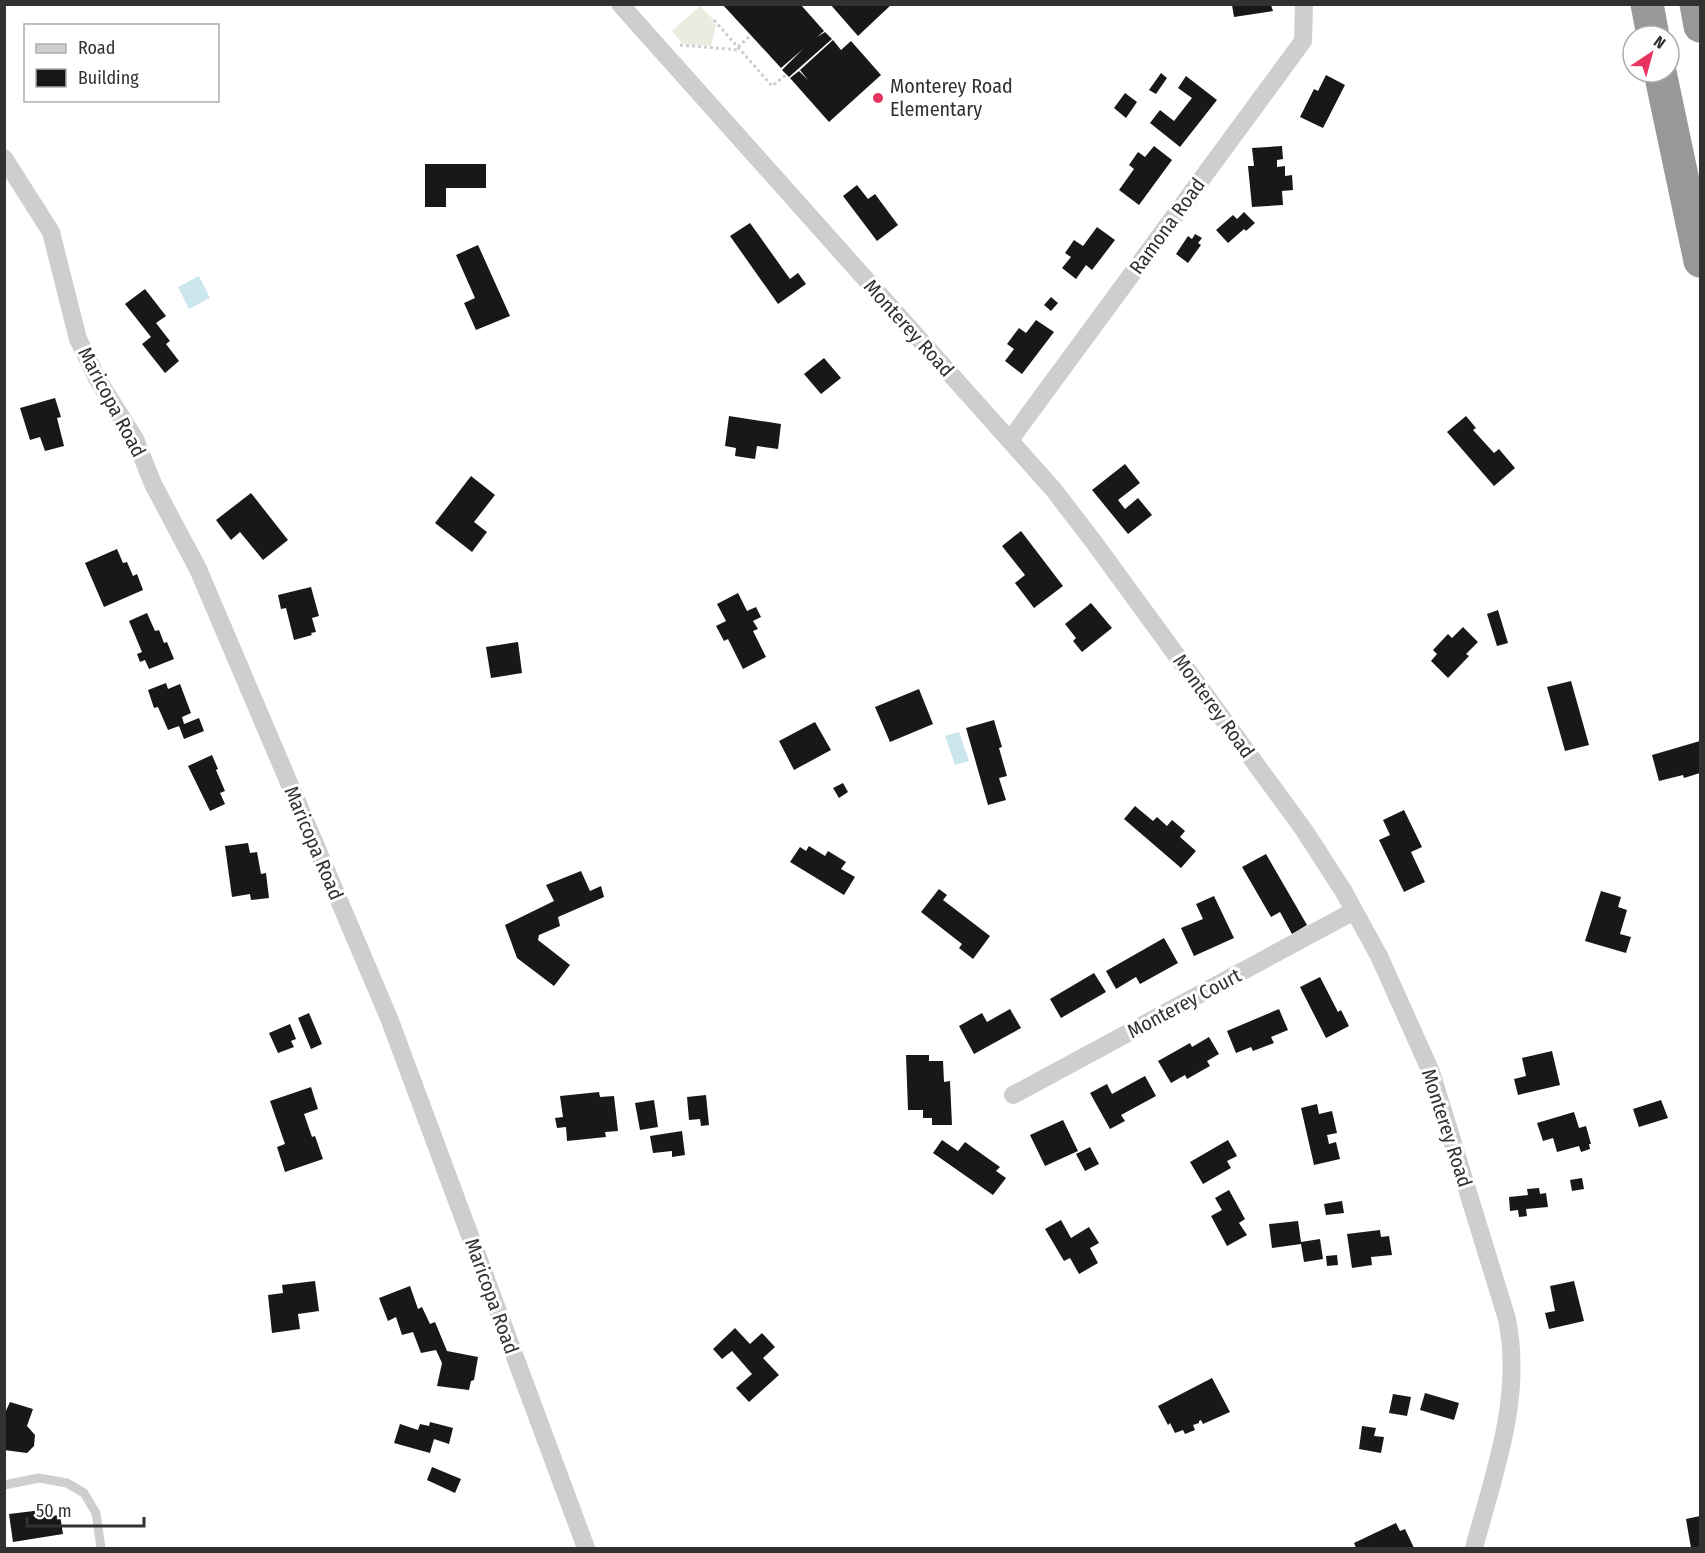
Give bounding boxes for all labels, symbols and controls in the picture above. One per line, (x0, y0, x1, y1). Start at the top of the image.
legend (24, 24, 219, 102)
north arrow (1621, 24, 1681, 84)
text: N (1650, 32, 1669, 53)
text: Road (78, 37, 115, 59)
text: Building (78, 67, 139, 89)
place label: Monterey Road Elementary (890, 74, 1013, 121)
marker: Monterey Road Elementary (871, 91, 885, 105)
street label: Ramona Road (1124, 173, 1210, 279)
street label: Monterey Road (859, 274, 959, 382)
street label: Maricopa Road (73, 343, 151, 461)
street label: Monterey Road (1168, 649, 1260, 763)
street label: Maricopa Road (279, 783, 349, 903)
street label: Monterey Court (1123, 963, 1245, 1043)
street label: Monterey Road (1417, 1066, 1477, 1190)
street label: Maricopa Road (460, 1235, 524, 1357)
scale bar (27, 1490, 144, 1528)
text: 50 m (36, 1500, 72, 1522)

